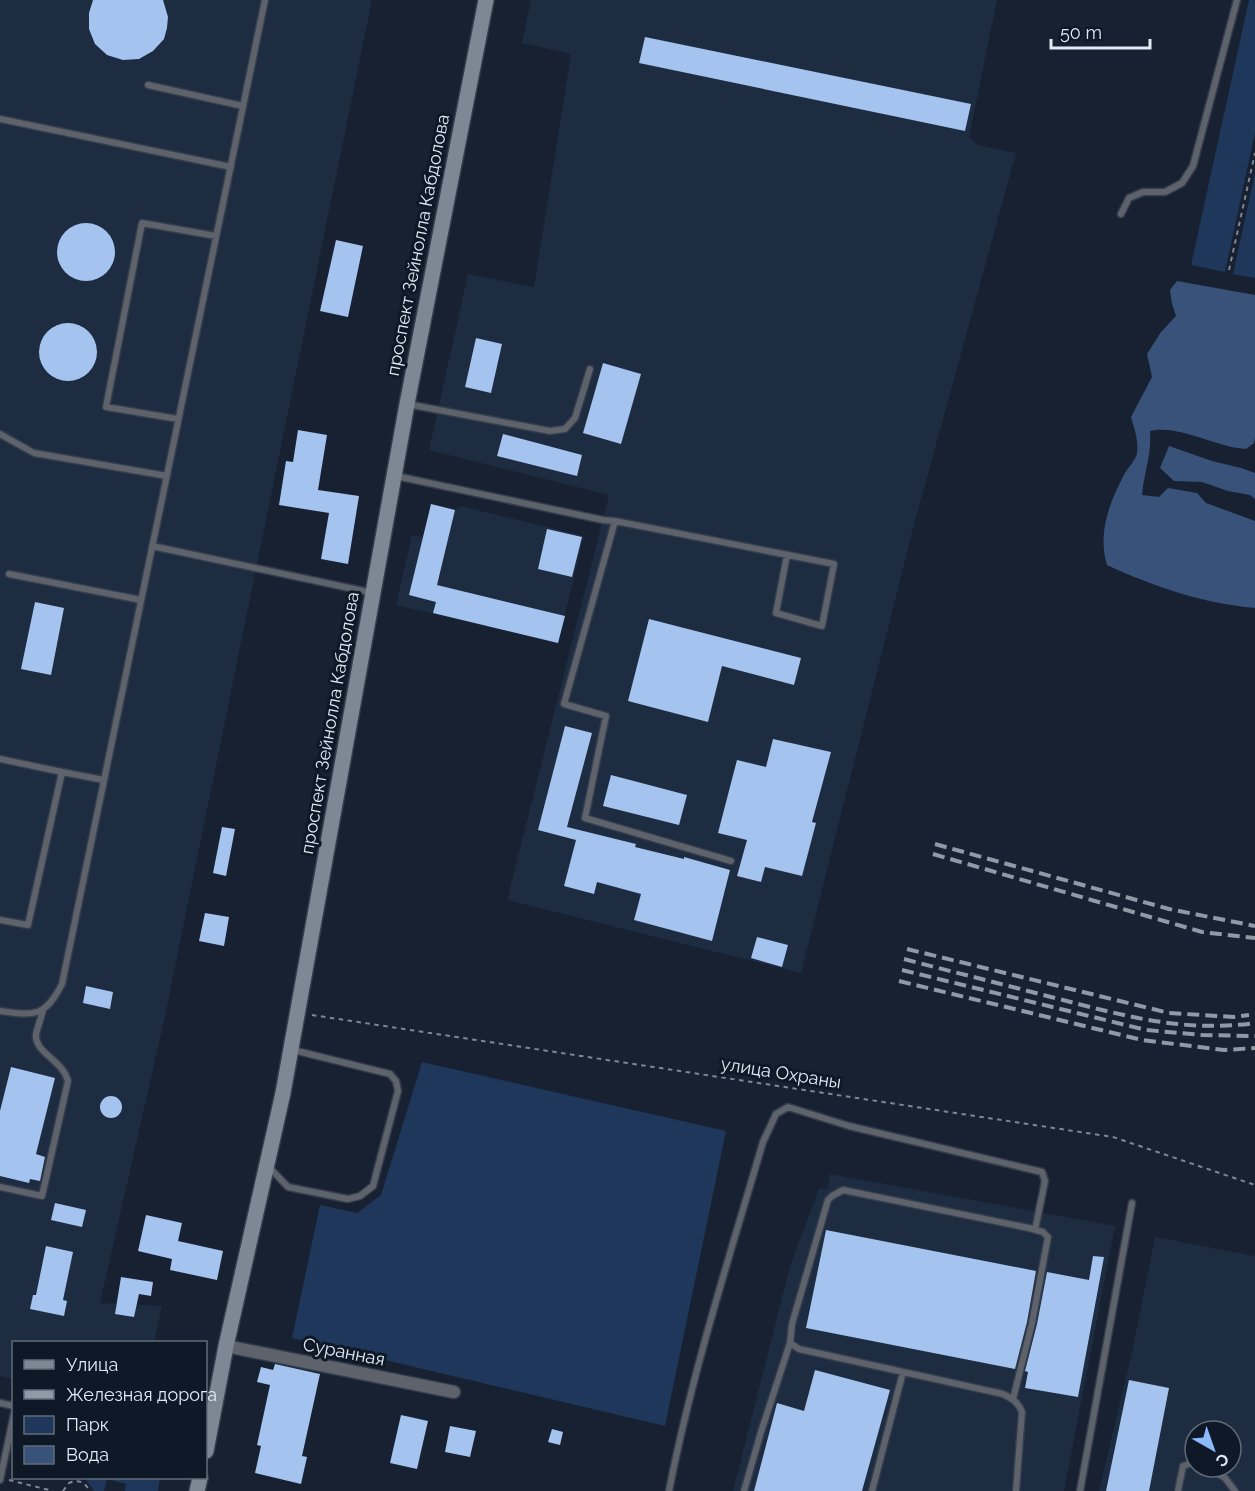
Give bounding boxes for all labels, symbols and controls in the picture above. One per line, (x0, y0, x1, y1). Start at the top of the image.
scale bar (1051, 12, 1150, 50)
text: 50 m (1060, 22, 1102, 43)
street label: проспект Зейнолла Кабдолова (382, 112, 453, 377)
street label: проспект Зейнолла Кабдолова (296, 590, 363, 856)
street label: улица Охраны (719, 1053, 843, 1092)
street label: Суранная (301, 1333, 387, 1370)
legend (12, 1341, 207, 1479)
text: Улица (66, 1354, 118, 1375)
text: Железная дорога (66, 1384, 217, 1405)
text: Парк (66, 1414, 109, 1435)
north arrow (1183, 1419, 1243, 1479)
text: Вода (66, 1444, 109, 1465)
text: С (1212, 1449, 1233, 1471)

